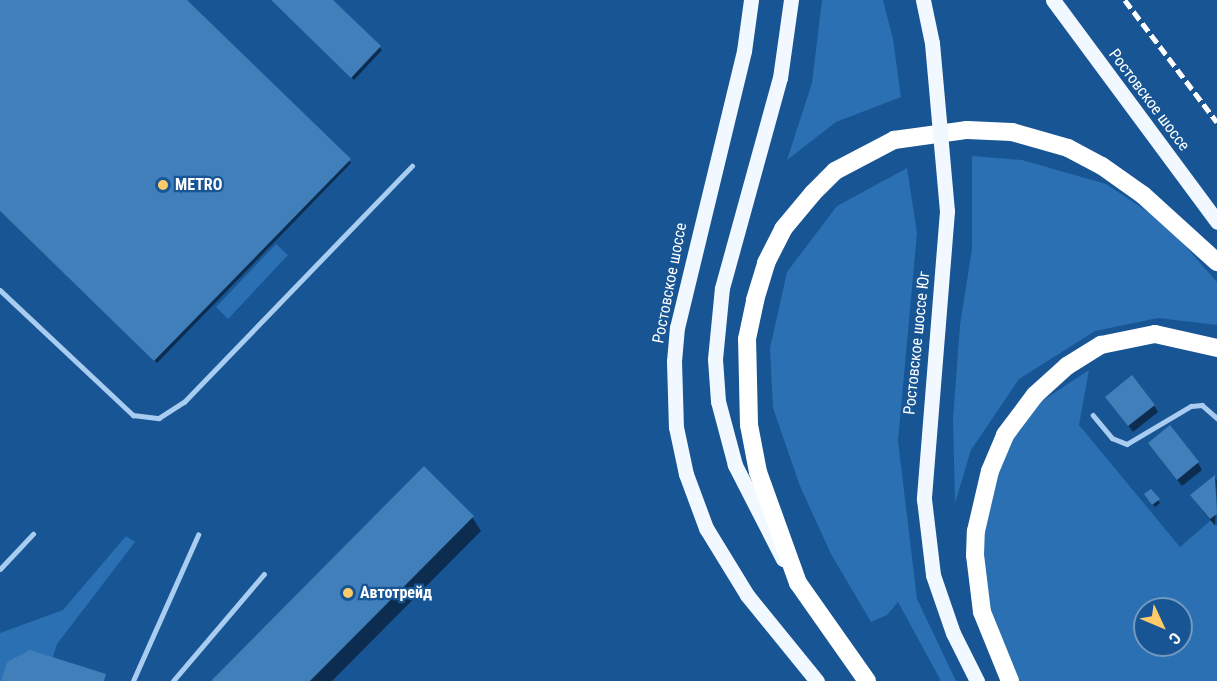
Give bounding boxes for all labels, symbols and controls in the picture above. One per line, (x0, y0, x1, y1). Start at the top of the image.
street label: Ростовское шоссе (1104, 45, 1194, 155)
place label: METRO (175, 175, 222, 195)
marker: METRO (156, 178, 170, 192)
street label: Ростовское шоссе (649, 221, 691, 345)
street label: Ростовское шоссе Юг (900, 270, 934, 416)
place label: Автотрейд (360, 583, 432, 603)
marker: Автотрейд (341, 586, 355, 600)
north arrow (1133, 597, 1193, 657)
text: С (1165, 629, 1185, 648)

